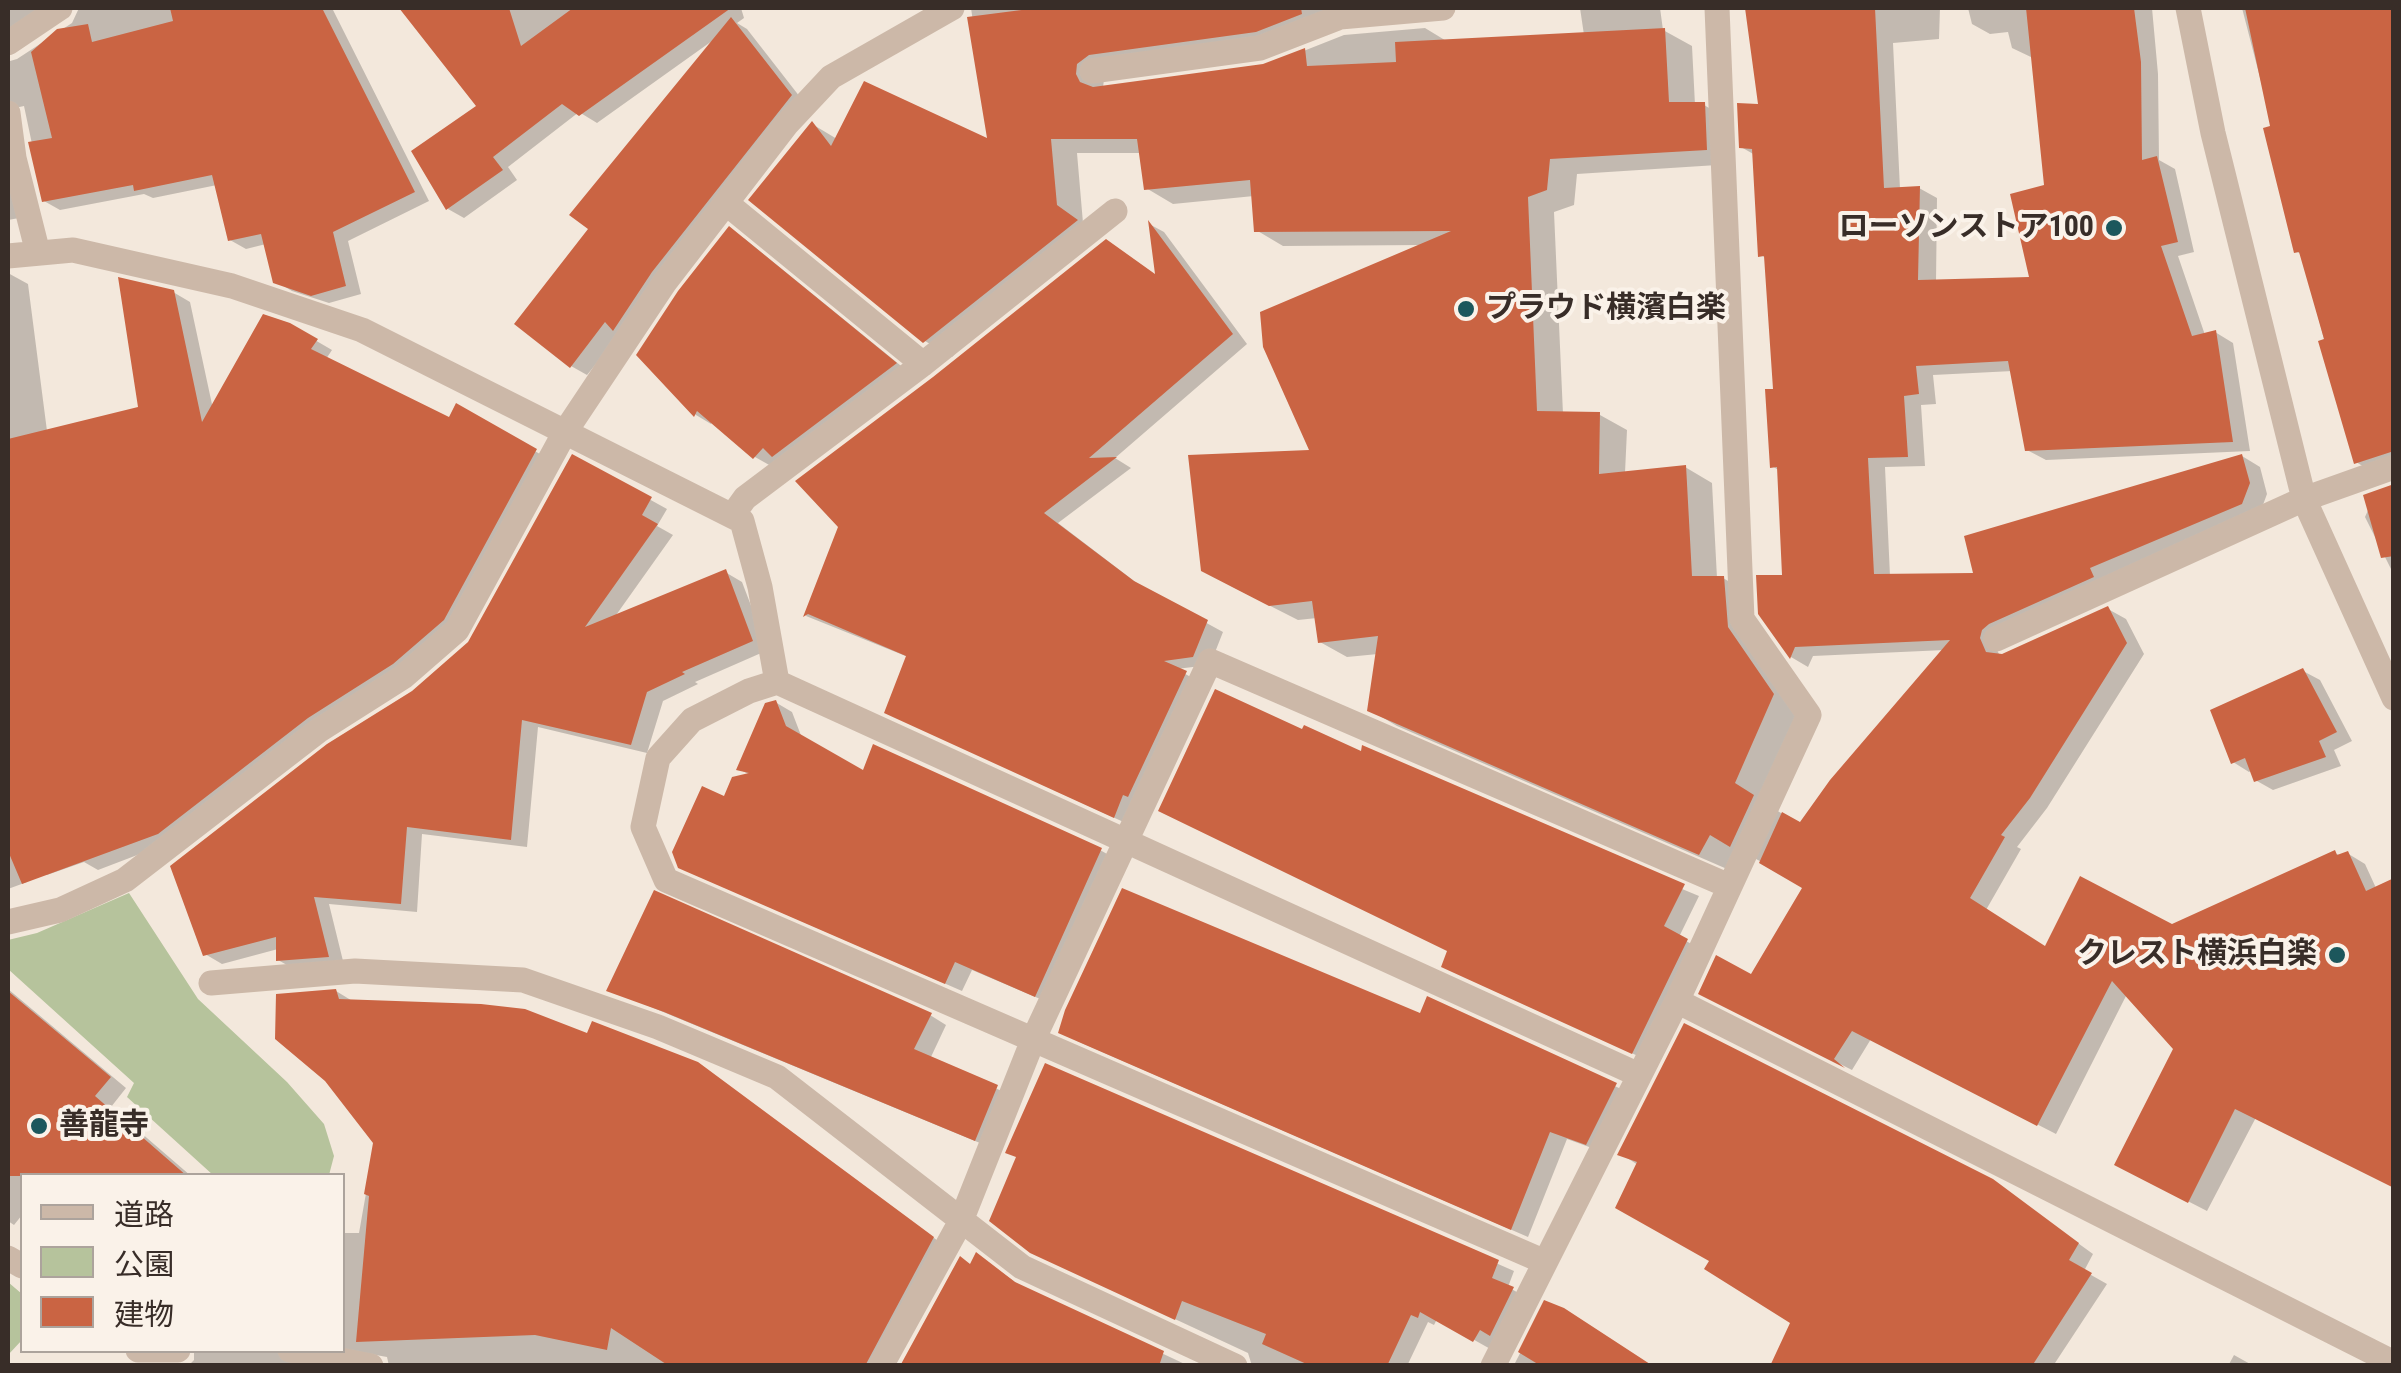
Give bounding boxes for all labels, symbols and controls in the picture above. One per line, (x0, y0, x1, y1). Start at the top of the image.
place label: ローソンストア100 (1839, 210, 2094, 246)
marker: ローソンストア100 (2103, 217, 2125, 239)
place label: プラウド横濱白楽 (1486, 291, 1726, 327)
marker: プラウド横濱白楽 (1455, 298, 1477, 320)
place label: クレスト横浜白楽 (2077, 937, 2317, 973)
marker: クレスト横浜白楽 (2326, 944, 2348, 966)
place label: 善龍寺 (59, 1108, 149, 1144)
marker: 善龍寺 (28, 1115, 50, 1137)
legend (20, 1173, 345, 1353)
text: 道路 (114, 1197, 174, 1232)
text: 公園 (114, 1247, 174, 1282)
text: 建物 (114, 1297, 174, 1332)

